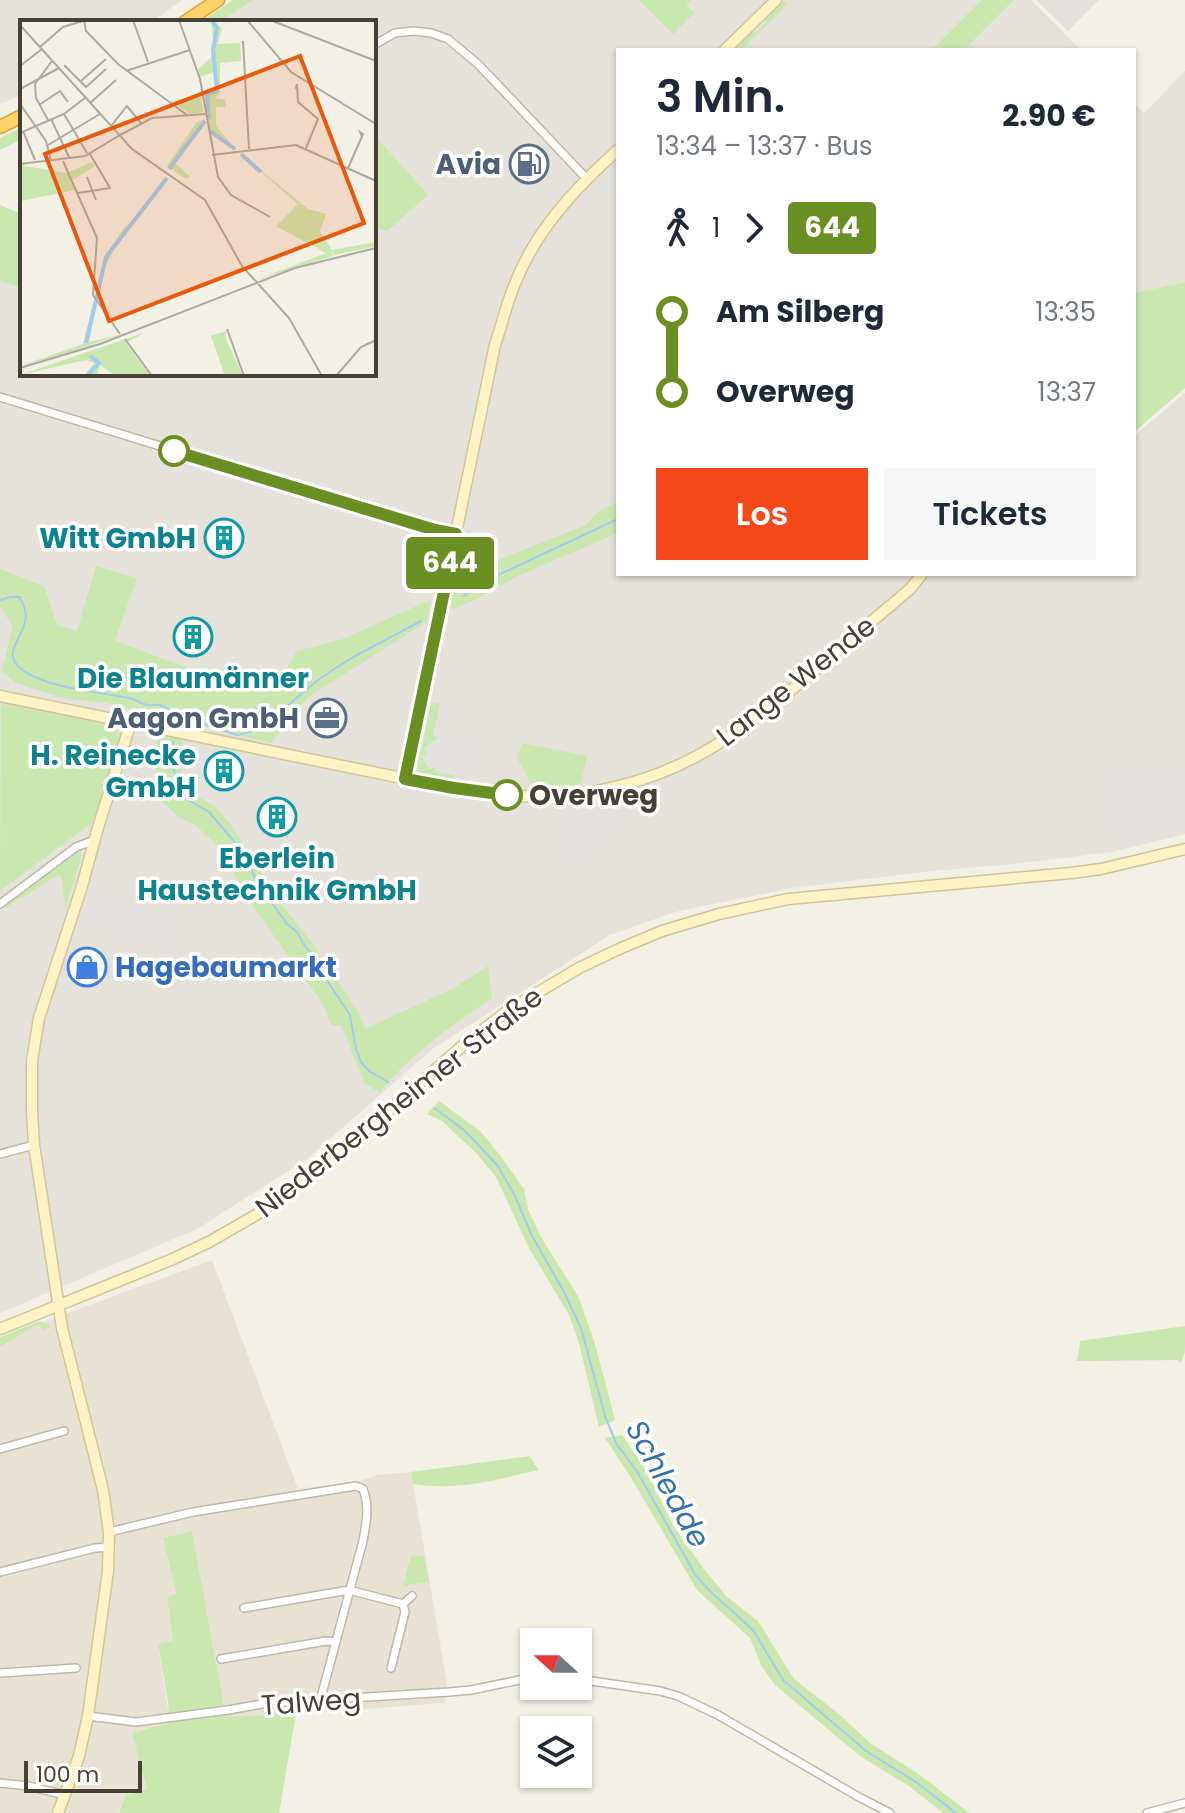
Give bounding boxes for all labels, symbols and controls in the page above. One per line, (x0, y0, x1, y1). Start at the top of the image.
inset map (20, 20, 376, 376)
text: 3 Min. (656, 66, 785, 127)
text: 2.90 € (1002, 94, 1096, 137)
text: 13:34 – 13:37 · Bus (656, 128, 873, 164)
fuel station icon: Avia (508, 143, 550, 185)
place label: Avia (436, 145, 501, 184)
icon: walk (656, 206, 700, 250)
icon: forward (732, 206, 776, 250)
text: 644 (804, 208, 860, 247)
text: 1 (712, 210, 720, 246)
text: Am Silberg (716, 290, 884, 333)
text: 13:35 (1035, 294, 1096, 330)
text: Overweg (716, 370, 855, 413)
text: 13:37 (1037, 374, 1096, 410)
unlabelled marker (159, 436, 189, 466)
button: Los (656, 468, 868, 560)
button: Tickets (884, 468, 1096, 560)
building icon: Witt GmbH (203, 517, 245, 559)
place label: Witt GmbH (39, 519, 196, 558)
line badge: 644 (404, 537, 496, 589)
text: 644 (422, 543, 478, 582)
street label: Lange Wende (708, 607, 884, 755)
building icon: Die Blaumänner (172, 616, 214, 658)
place label: Die Blaumänner (77, 659, 309, 698)
office icon: Aagon GmbH (306, 697, 348, 739)
place label: Aagon GmbH (107, 699, 299, 738)
place label: H. Reinecke GmbH (30, 736, 196, 807)
building icon: H. Reinecke GmbH (203, 750, 245, 792)
place label: Overweg (529, 776, 658, 815)
marker: Overweg (492, 780, 522, 810)
building icon: Eberlein Haustechnik GmbH (256, 796, 298, 838)
place label: Eberlein Haustechnik GmbH (137, 839, 417, 910)
shop icon: Hagebaumarkt (66, 946, 108, 988)
place label: Hagebaumarkt (115, 948, 337, 987)
street label: Niederbergheimer Straße (247, 977, 551, 1227)
water label: Schledde (615, 1412, 721, 1556)
north arrow (520, 1628, 592, 1700)
map controls (520, 1628, 592, 1788)
street label: Talweg (260, 1679, 362, 1725)
button: layers (520, 1716, 592, 1788)
scale bar (24, 1757, 142, 1793)
text: 100 m (36, 1759, 99, 1790)

